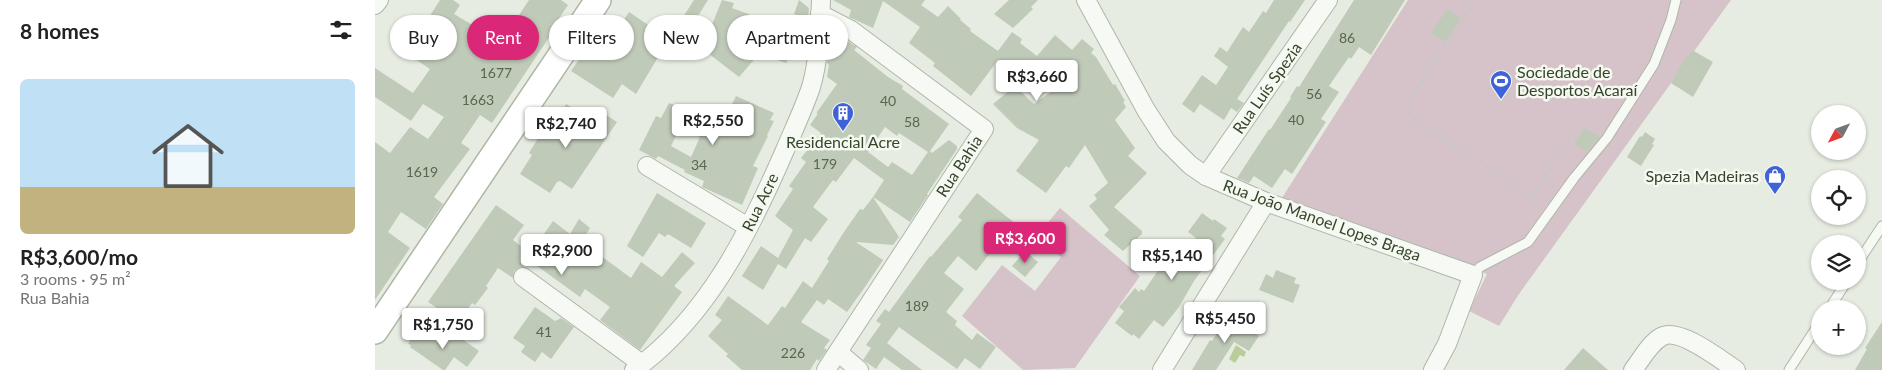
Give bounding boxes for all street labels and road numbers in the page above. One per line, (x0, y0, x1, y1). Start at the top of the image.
street label: Rua Luís Spezia (1228, 38, 1305, 137)
street label: Rua Bahia (932, 131, 985, 200)
street label: Rua Acre (737, 170, 782, 234)
street label: Rua João Manoel Lopes Braga (1221, 175, 1424, 264)

